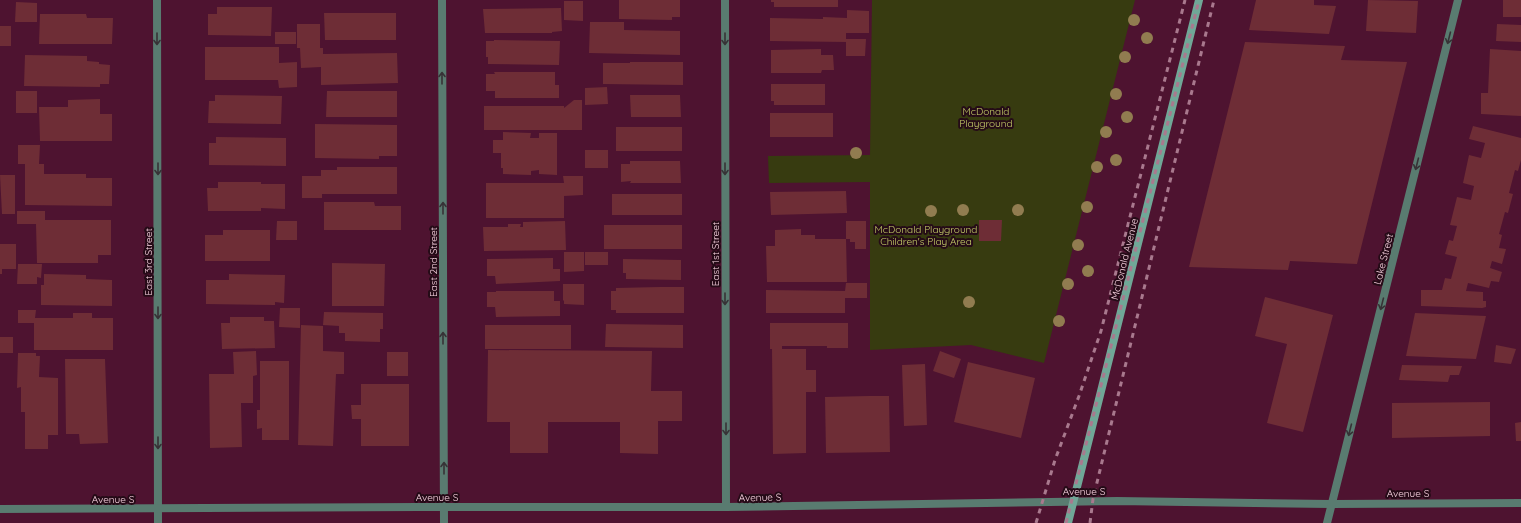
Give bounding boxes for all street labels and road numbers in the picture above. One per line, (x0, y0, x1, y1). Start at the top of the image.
street label: McDonald Avenue (1108, 217, 1141, 301)
street label: East 1st Street (709, 221, 722, 286)
street label: East 2nd Street (427, 226, 440, 297)
street label: East 3rd Street (142, 228, 155, 296)
street label: Lake Street (1371, 232, 1396, 286)
street label: Avenue S (1063, 485, 1106, 498)
street label: Avenue S (1387, 487, 1430, 500)
street label: Avenue S (416, 491, 459, 504)
street label: Avenue S (739, 491, 782, 504)
street label: Avenue S (92, 493, 135, 506)

